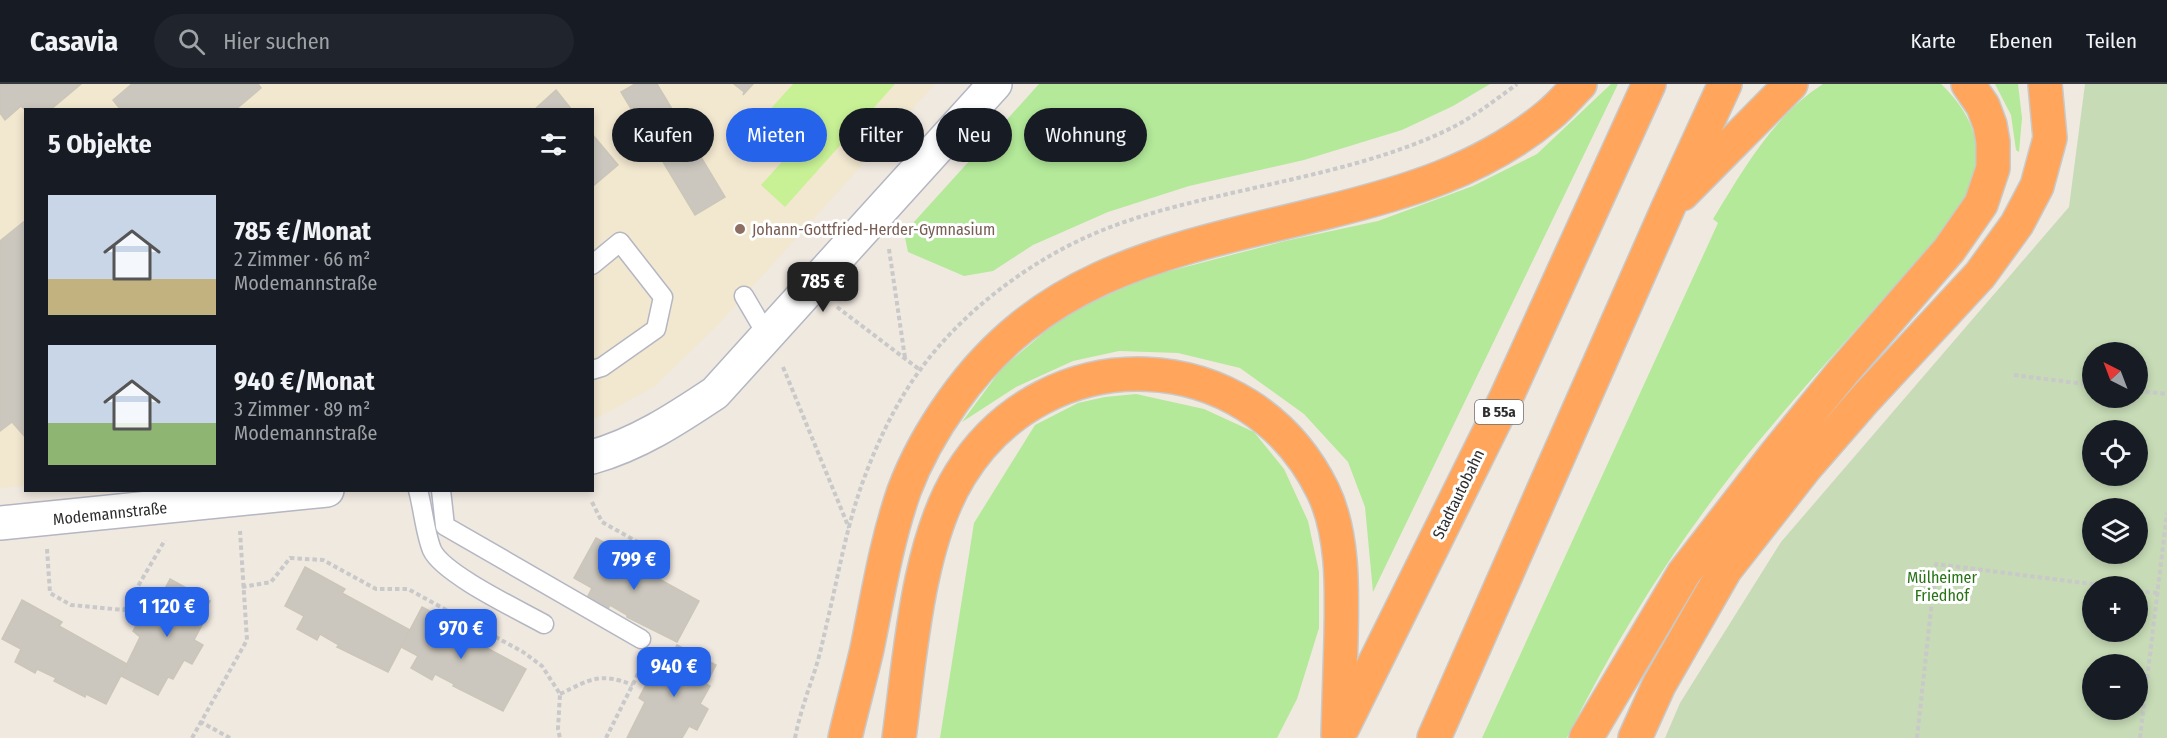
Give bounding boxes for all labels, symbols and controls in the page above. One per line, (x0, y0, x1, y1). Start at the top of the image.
search box (154, 14, 574, 68)
text: Casavia (30, 25, 118, 58)
icon: search (175, 25, 208, 58)
text: Hier suchen (223, 28, 330, 55)
text: Karte (1910, 28, 1956, 54)
text: Ebenen (1989, 28, 2053, 54)
text: Teilen (2086, 28, 2137, 54)
chip: Kaufen (612, 108, 714, 162)
chip: Mieten (726, 108, 827, 162)
chip: Filter (839, 108, 924, 162)
chip: Neu (936, 108, 1012, 162)
chip: Wohnung (1024, 108, 1147, 162)
icon: filters (537, 128, 570, 161)
text: 5 Objekte (48, 129, 152, 160)
text: 785 €/Monat (234, 216, 371, 247)
icon: home (96, 219, 168, 291)
place label: Johann-Gottfried-Herder-Gymnasium (752, 220, 995, 239)
marker: Johann-Gottfried-Herder-Gymnasium (733, 222, 747, 236)
text: 2 Zimmer · 66 m² (234, 247, 370, 271)
pin: 785 € (781, 262, 865, 313)
text: 785 € (801, 269, 845, 293)
text: Modemannstraße (234, 271, 377, 295)
north arrow (2082, 342, 2148, 408)
map controls (2082, 342, 2148, 720)
text: 940 €/Monat (234, 366, 375, 397)
icon: home (96, 369, 168, 441)
text: 3 Zimmer · 89 m² (234, 397, 370, 421)
road number: B 55a (1475, 400, 1523, 424)
button: locate (2082, 420, 2148, 486)
text: Modemannstraße (234, 421, 377, 445)
street label: Stadtautobahn (1429, 446, 1488, 542)
street label: Modemannstraße (52, 498, 168, 529)
button: layers (2082, 498, 2148, 564)
pin: 799 € (592, 540, 676, 591)
text: 799 € (612, 547, 656, 571)
park label: Mülheimer Friedhof (1907, 568, 1977, 605)
button: + (2082, 576, 2148, 642)
pin: 1 120 € (112, 587, 222, 638)
text: 1 120 € (139, 594, 195, 618)
pin: 970 € (419, 609, 503, 660)
text: 970 € (439, 616, 483, 640)
pin: 940 € (632, 647, 716, 698)
text: 940 € (651, 654, 697, 678)
button: − (2082, 654, 2148, 720)

